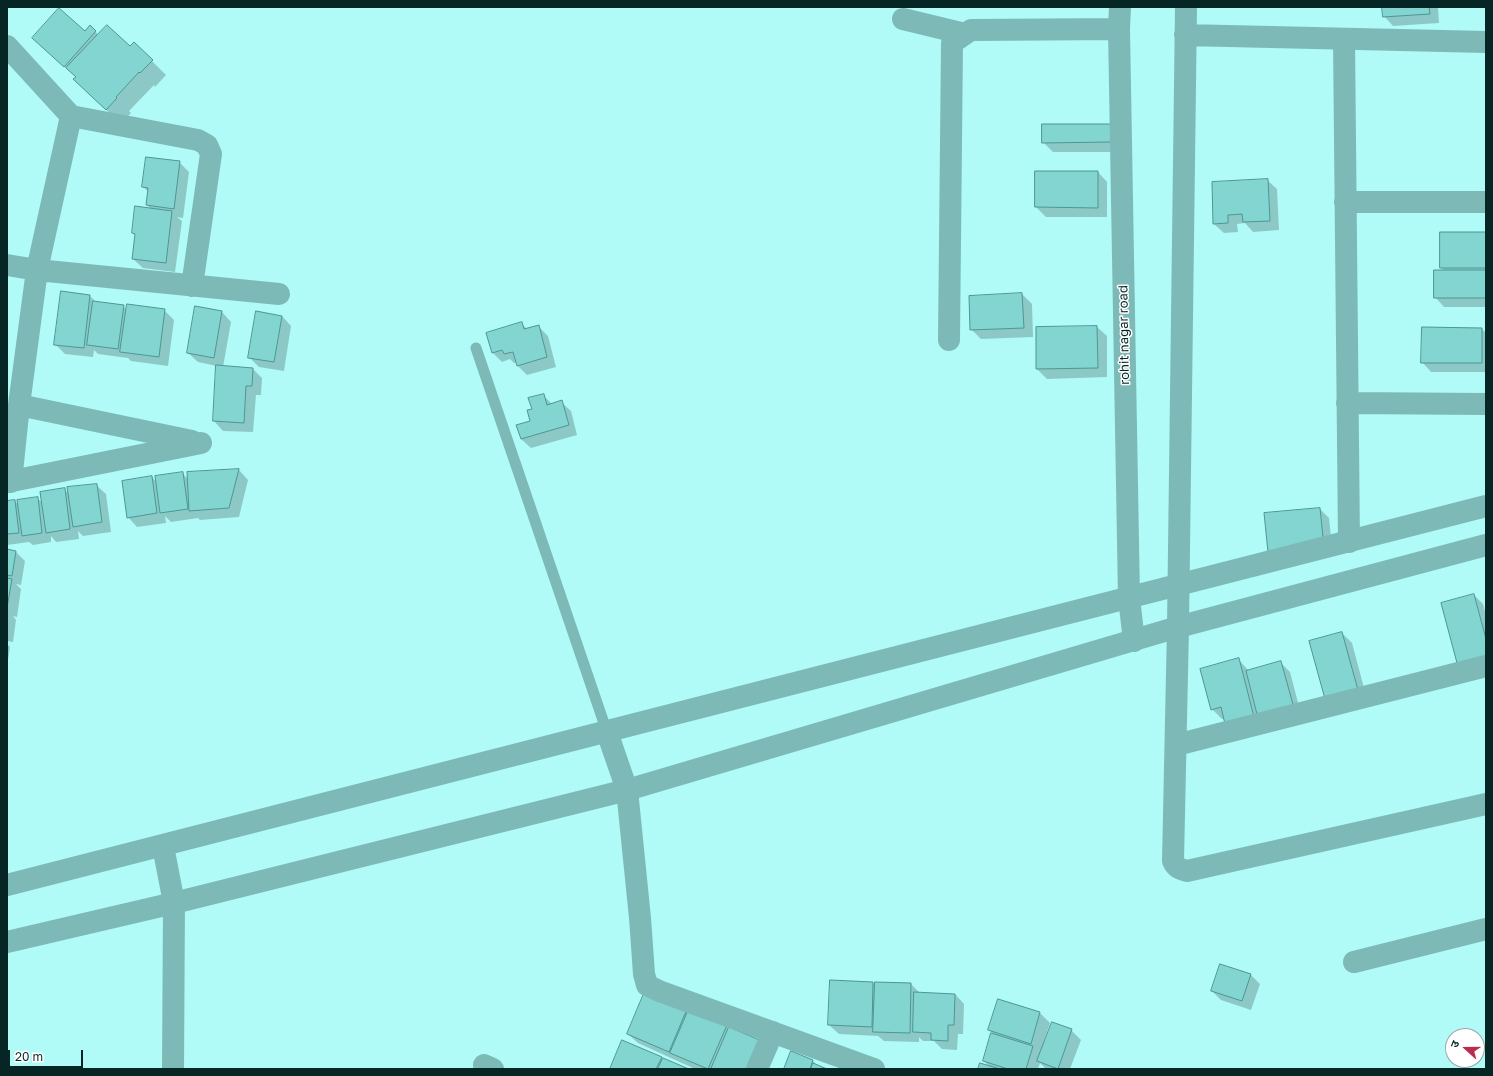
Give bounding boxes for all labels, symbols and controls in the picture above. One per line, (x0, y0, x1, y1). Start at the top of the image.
street label: rohit nagar road (1115, 285, 1133, 385)
north arrow (1445, 1028, 1485, 1068)
text: उ (1447, 1039, 1461, 1049)
scale bar (10, 1042, 85, 1068)
text: 20 m (15, 1049, 43, 1064)

